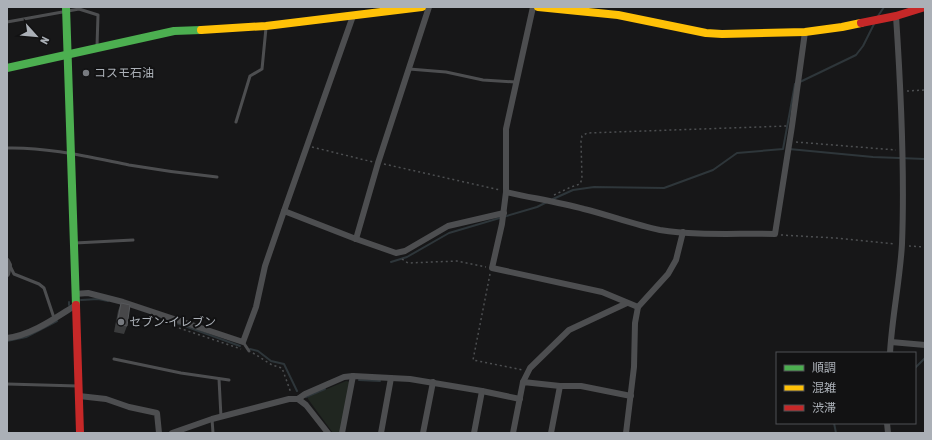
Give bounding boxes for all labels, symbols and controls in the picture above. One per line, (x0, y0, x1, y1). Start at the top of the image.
north arrow (16, 16, 56, 56)
text: N (38, 35, 52, 46)
place label: コスモ石油 (94, 66, 154, 80)
marker: コスモ石油 (81, 68, 91, 78)
place label: セブン-イレブン (129, 315, 216, 329)
marker: セブン-イレブン (116, 317, 126, 327)
legend (776, 352, 916, 424)
text: 順調 (812, 361, 836, 375)
text: 混雑 (812, 381, 836, 395)
text: 渋滞 (812, 401, 836, 415)

